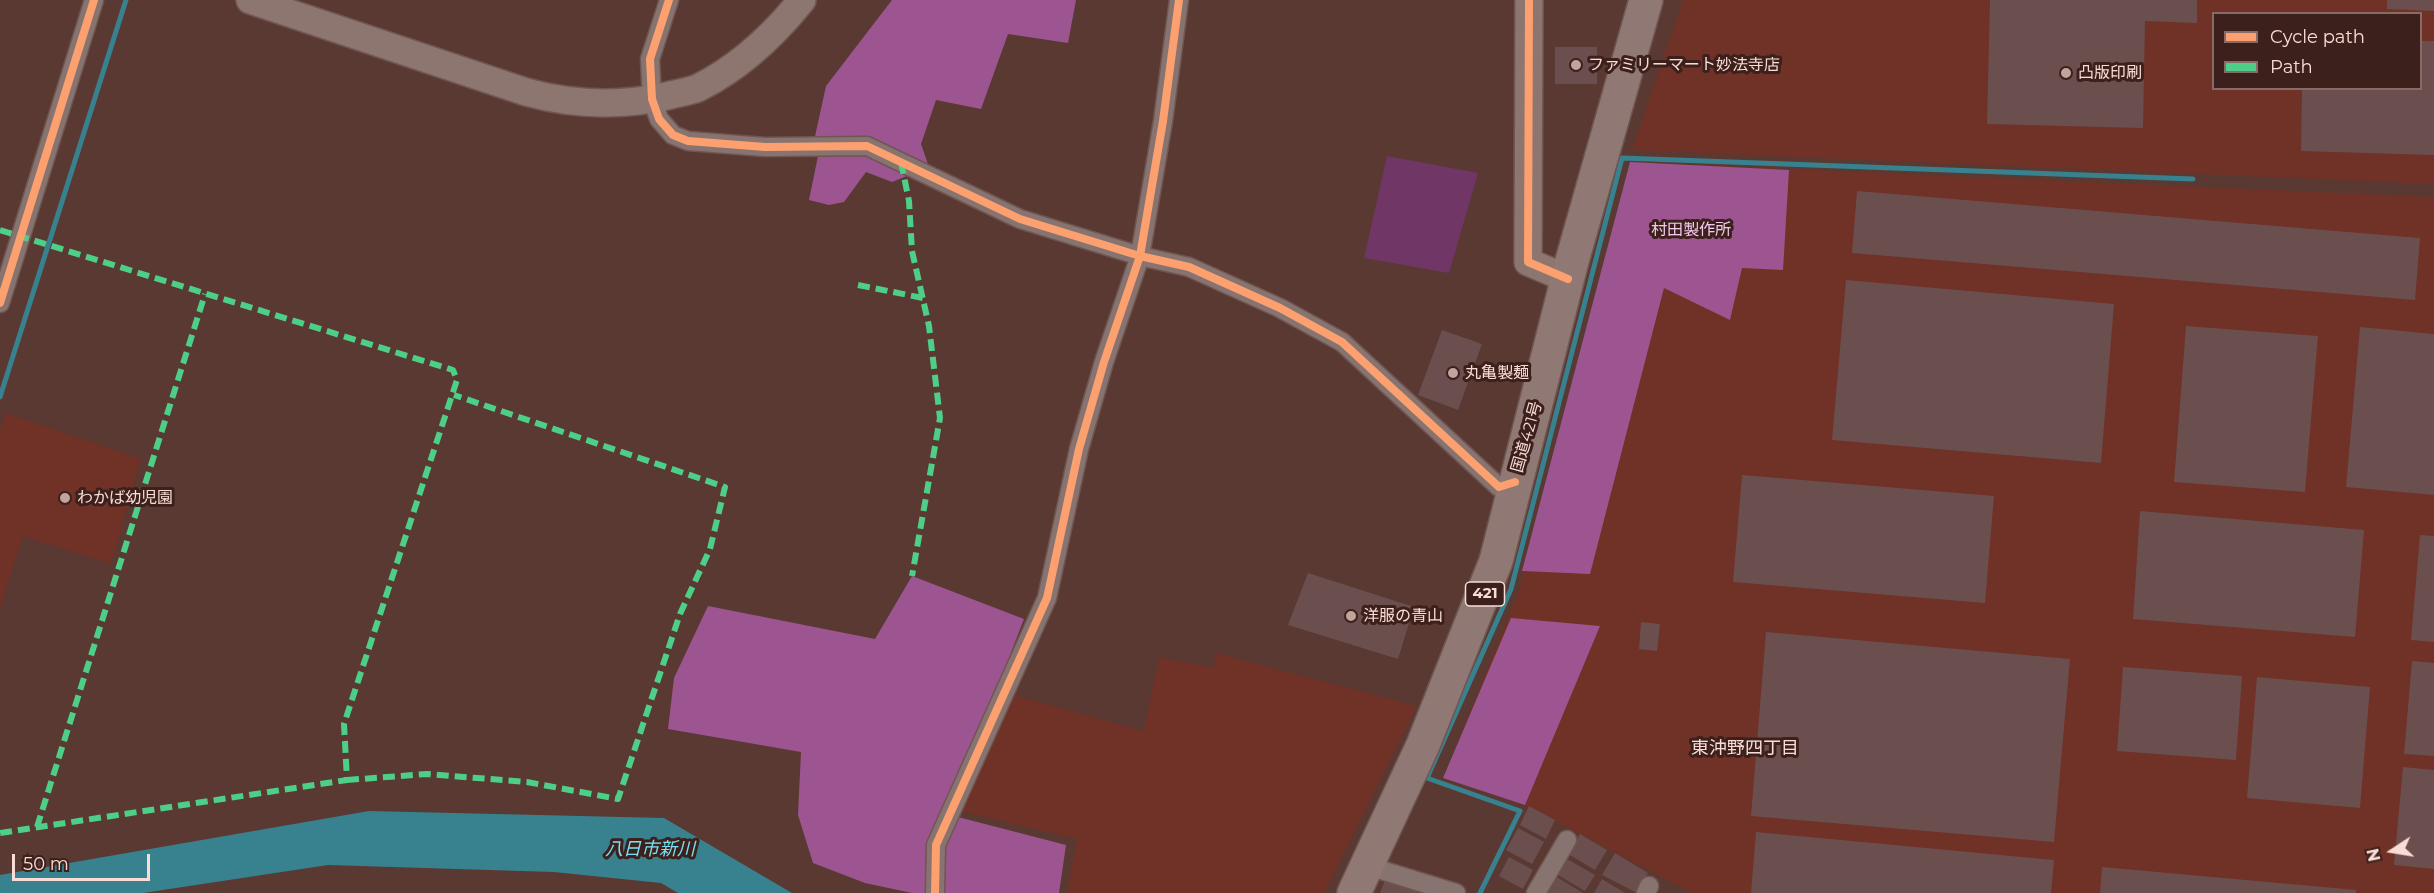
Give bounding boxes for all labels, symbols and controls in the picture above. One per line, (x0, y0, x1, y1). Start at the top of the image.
legend (2212, 12, 2422, 90)
text: Cycle path (2270, 26, 2365, 48)
place label: ファミリーマート妙法寺店 (1588, 55, 1780, 75)
text: Path (2270, 56, 2313, 78)
marker: ファミリーマート妙法寺店 (1569, 58, 1583, 72)
place label: 凸版印刷 (2078, 63, 2142, 83)
marker: 凸版印刷 (2059, 66, 2073, 80)
park label: 村田製作所 (1651, 220, 1731, 240)
place label: 丸亀製麺 (1465, 363, 1529, 383)
marker: 丸亀製麺 (1446, 366, 1460, 380)
street label: 国道421号 (1508, 399, 1546, 475)
place label: わかば幼児園 (77, 488, 173, 508)
marker: わかば幼児園 (58, 491, 72, 505)
road number: 421 (1466, 582, 1504, 606)
place label: 洋服の青山 (1363, 606, 1443, 626)
marker: 洋服の青山 (1344, 609, 1358, 623)
district label: 東沖野四丁目 (1691, 738, 1799, 760)
north arrow (2362, 821, 2422, 881)
water label: 八日市新川 (605, 839, 695, 861)
scale bar (15, 842, 153, 880)
text: N (2363, 847, 2385, 863)
text: 50 m (23, 853, 69, 875)

